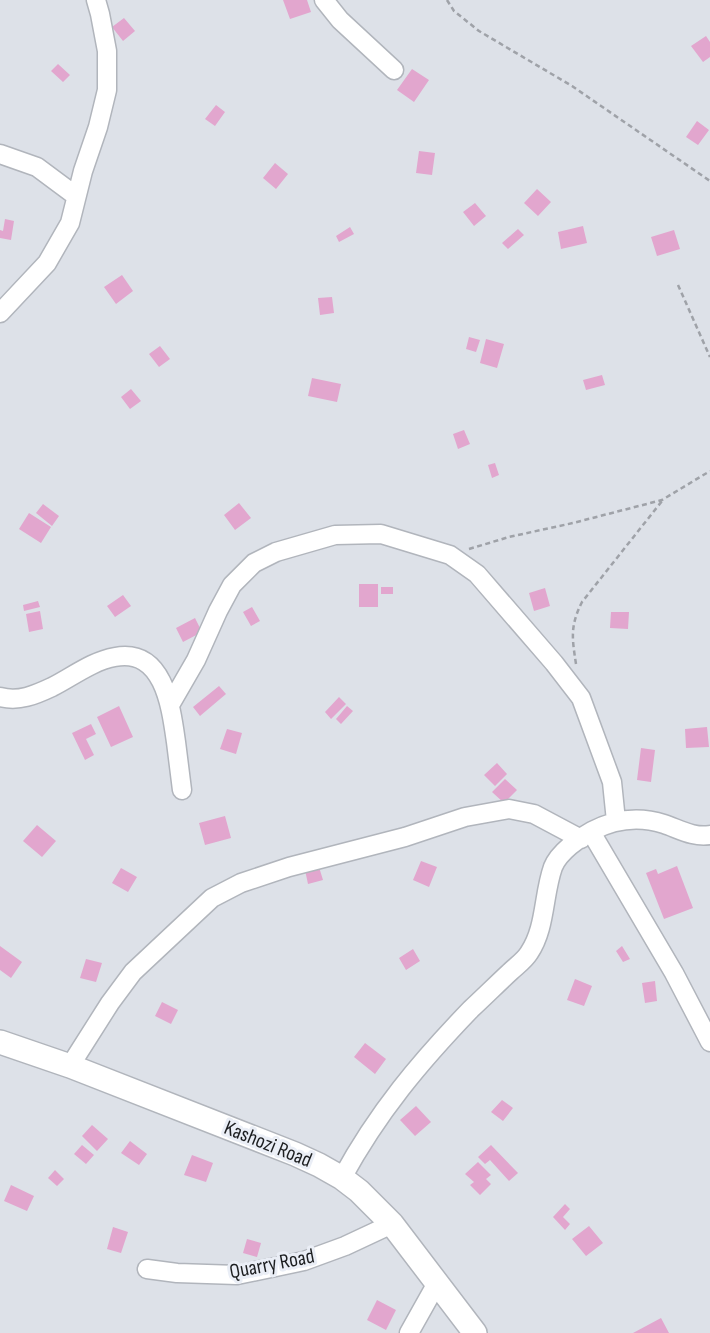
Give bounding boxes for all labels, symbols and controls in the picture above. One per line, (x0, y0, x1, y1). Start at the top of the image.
street label: Kashozi Road (221, 1115, 315, 1173)
street label: Quarry Road (227, 1244, 317, 1284)

